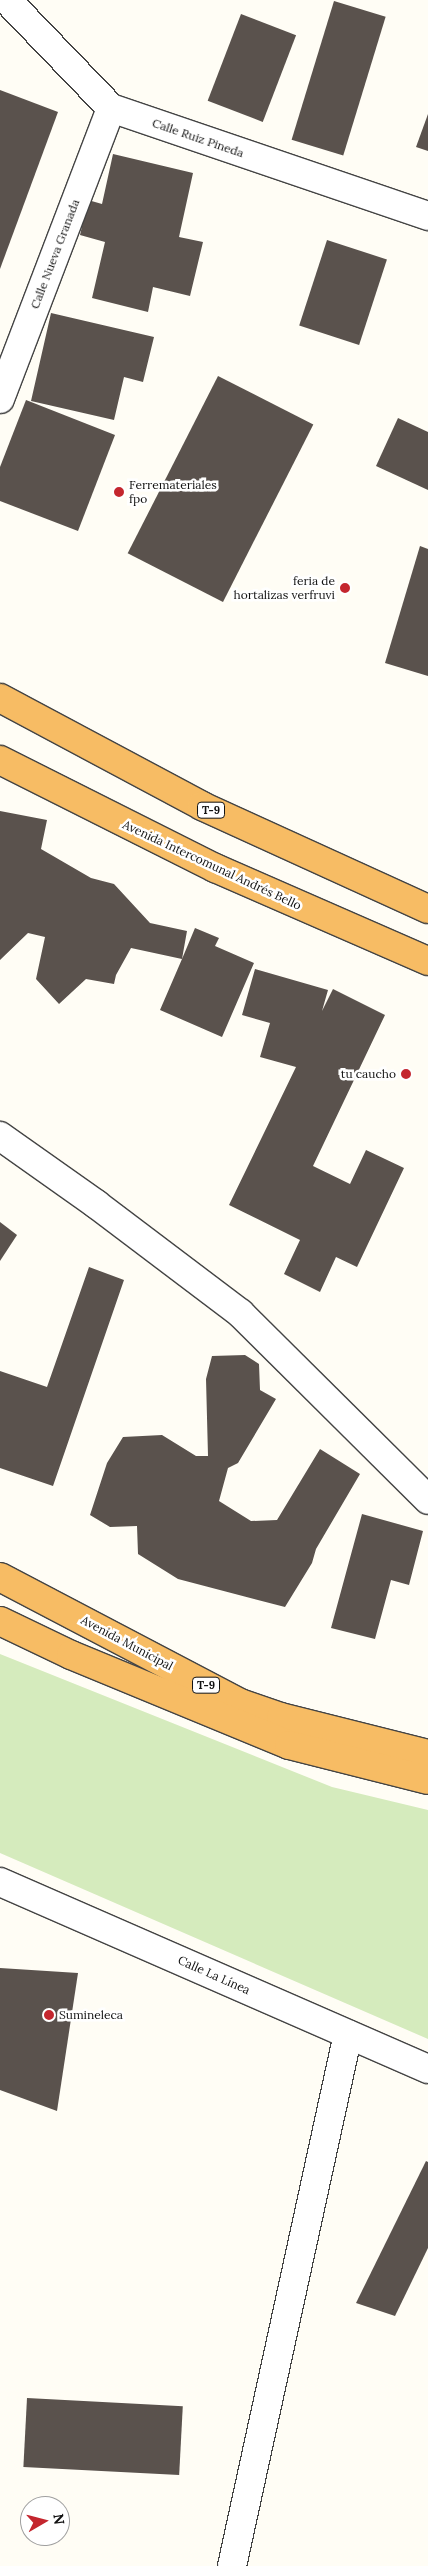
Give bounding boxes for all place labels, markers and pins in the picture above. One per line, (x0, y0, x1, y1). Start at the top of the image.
place label: Ferremateriales fpo (129, 478, 217, 506)
marker: Ferremateriales fpo (113, 486, 125, 498)
place label: feria de hortalizas verfruvi (234, 574, 335, 602)
marker: feria de hortalizas verfruvi (339, 582, 351, 594)
place label: tu caucho (341, 1067, 396, 1081)
marker: tu caucho (400, 1068, 412, 1080)
place label: Sumineleca (59, 2008, 123, 2022)
marker: Sumineleca (43, 2009, 55, 2021)

